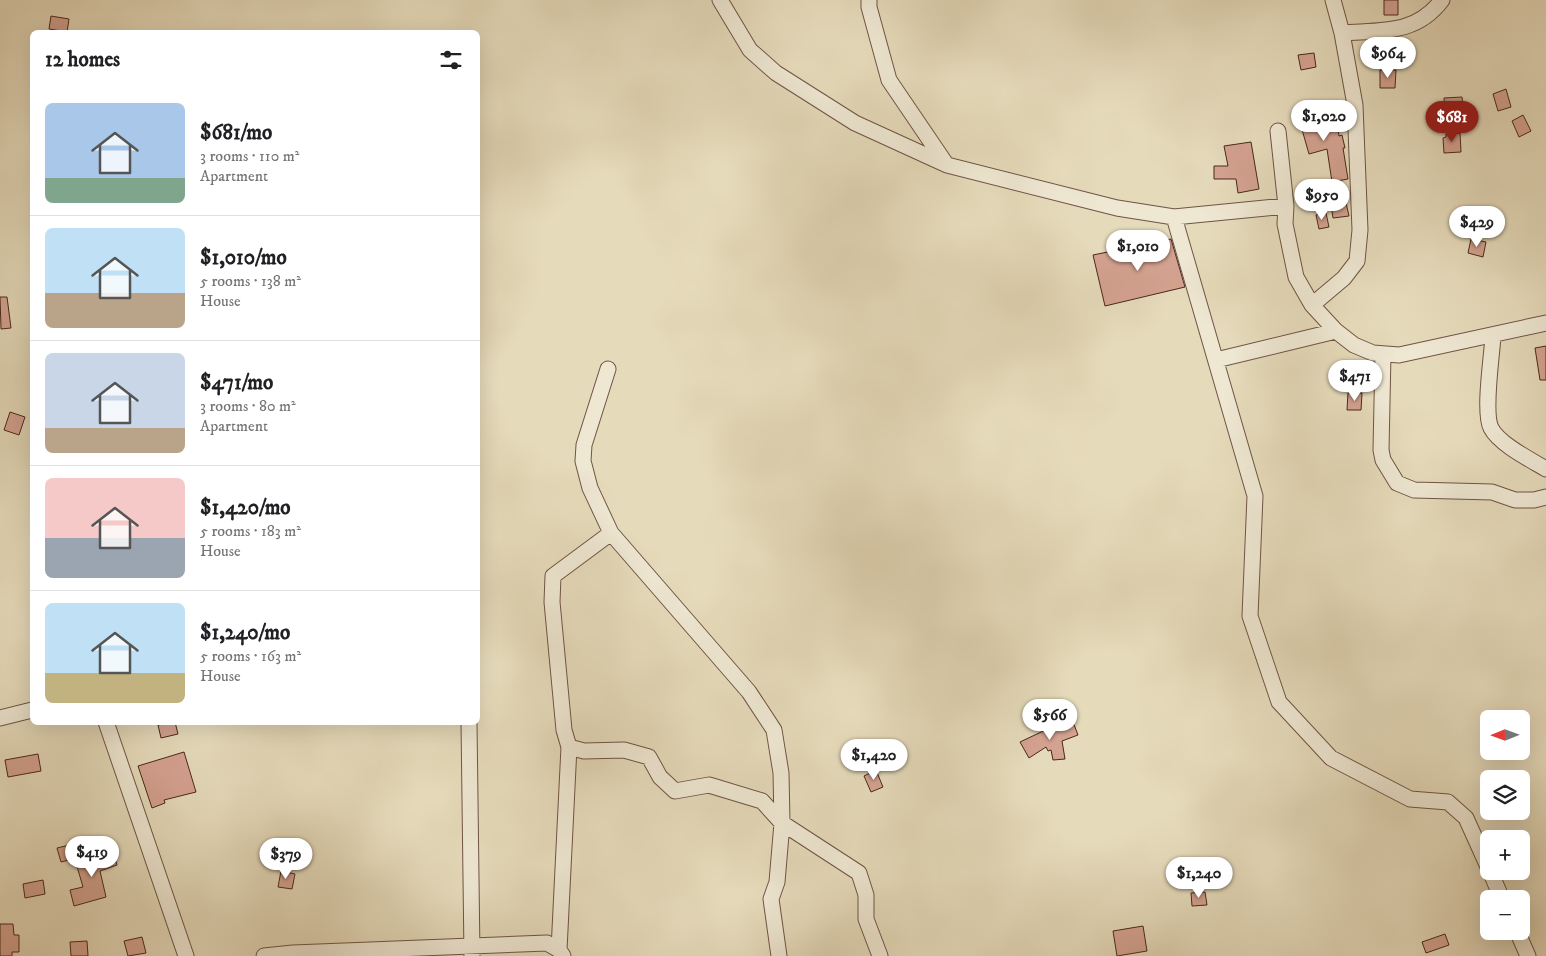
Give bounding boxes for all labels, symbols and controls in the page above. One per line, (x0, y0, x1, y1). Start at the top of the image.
pin: $964 (1358, 36, 1418, 79)
text: $964 (1371, 43, 1405, 63)
icon: filters (437, 46, 465, 74)
text: 12 homes (45, 47, 120, 73)
pin: $1,020 (1283, 100, 1365, 142)
pin: $681 (1422, 100, 1482, 143)
text: $1,020 (1302, 106, 1346, 126)
text: $681 (1437, 107, 1467, 127)
text: $681/mo (200, 120, 272, 146)
icon: home (85, 123, 145, 183)
text: 3 rooms · 110 m² (200, 146, 299, 166)
text: Apartment (200, 166, 268, 186)
pin: $950 (1292, 178, 1352, 221)
text: $950 (1305, 185, 1339, 205)
pin: $429 (1447, 206, 1507, 248)
text: $429 (1460, 212, 1494, 232)
pin: $1,010 (1097, 230, 1179, 272)
text: $1,010 (1117, 236, 1159, 256)
text: $1,010/mo (200, 245, 287, 271)
icon: home (85, 248, 145, 308)
text: 5 rooms · 138 m² (200, 271, 301, 291)
text: House (200, 291, 241, 311)
pin: $471 (1325, 360, 1385, 402)
text: $471 (1339, 366, 1371, 386)
text: $471/mo (200, 370, 273, 396)
icon: home (85, 373, 145, 433)
text: 3 rooms · 80 m² (200, 396, 296, 416)
text: Apartment (200, 416, 268, 436)
text: $1,420/mo (200, 495, 291, 521)
icon: home (85, 498, 145, 558)
text: 5 rooms · 183 m² (200, 521, 301, 541)
text: House (200, 541, 241, 561)
text: $1,240/mo (200, 620, 290, 646)
icon: home (85, 623, 145, 683)
text: 5 rooms · 163 m² (200, 646, 301, 666)
text: House (200, 666, 241, 686)
pin: $566 (1020, 698, 1080, 741)
text: $566 (1033, 705, 1067, 725)
north arrow (1480, 710, 1530, 760)
map controls (1480, 710, 1530, 940)
pin: $1,420 (833, 738, 915, 781)
text: $1,420 (852, 745, 896, 765)
button: layers (1480, 770, 1530, 820)
button: + (1480, 830, 1530, 880)
pin: $419 (62, 836, 122, 878)
pin: $379 (256, 838, 316, 880)
text: $419 (76, 842, 108, 862)
text: $379 (270, 844, 302, 864)
pin: $1,240 (1158, 856, 1240, 899)
text: $1,240 (1177, 863, 1221, 883)
button: − (1480, 890, 1530, 940)

